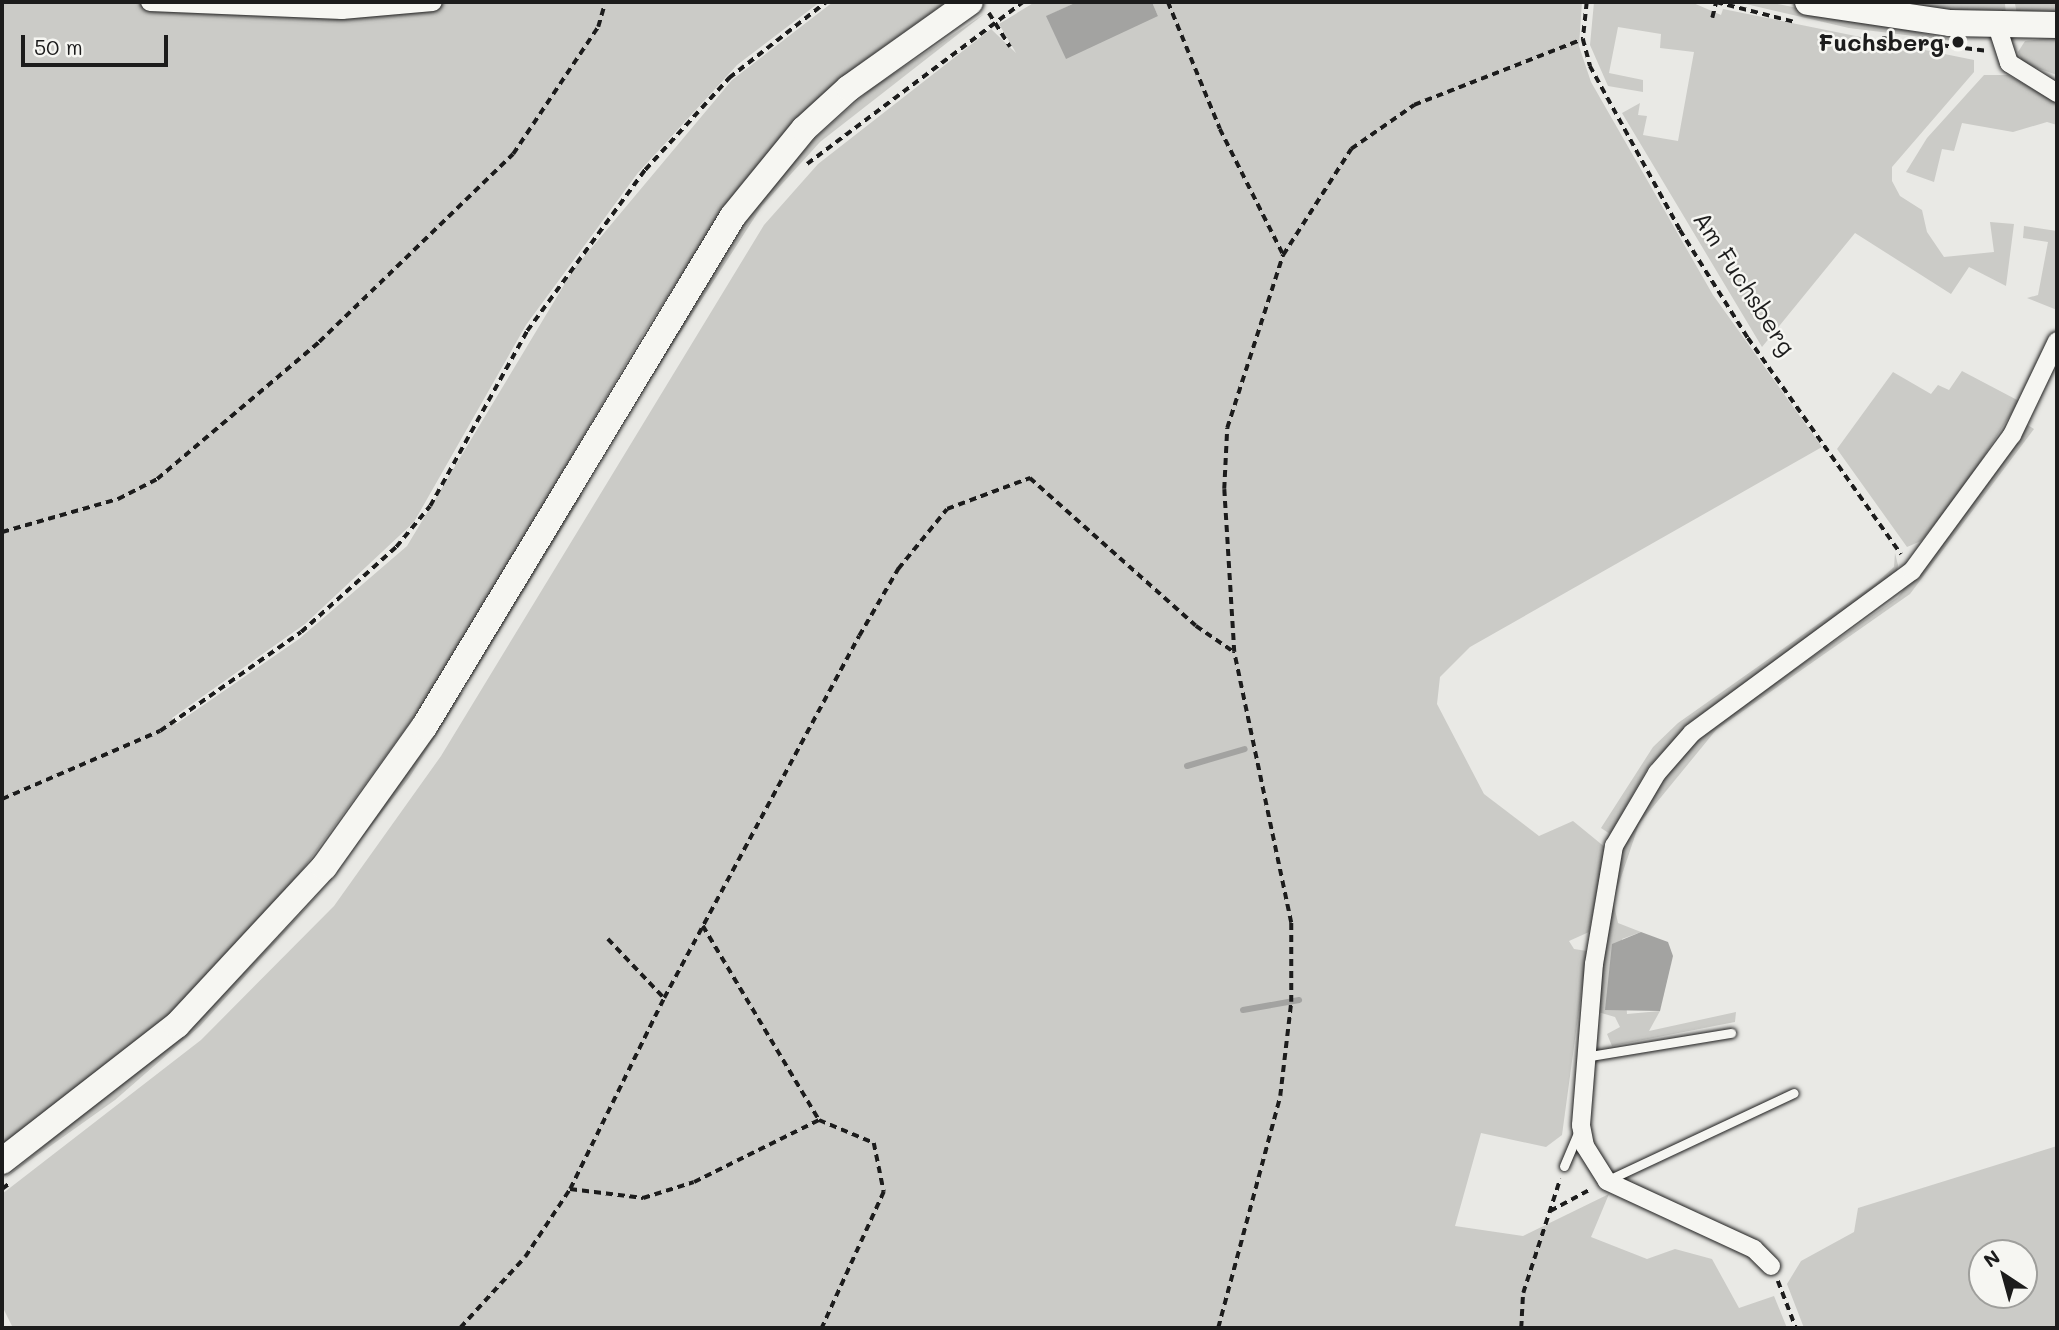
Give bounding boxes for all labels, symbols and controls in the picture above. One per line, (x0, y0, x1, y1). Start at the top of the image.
scale bar (24, 21, 172, 65)
place label: Fuchsberg (1818, 28, 1944, 56)
text: 50 m (34, 33, 83, 60)
marker: Fuchsberg (1950, 34, 1966, 50)
street label: Am Fuchsberg (1688, 206, 1802, 360)
north arrow (1968, 1239, 2038, 1309)
text: N (1978, 1244, 2005, 1273)

